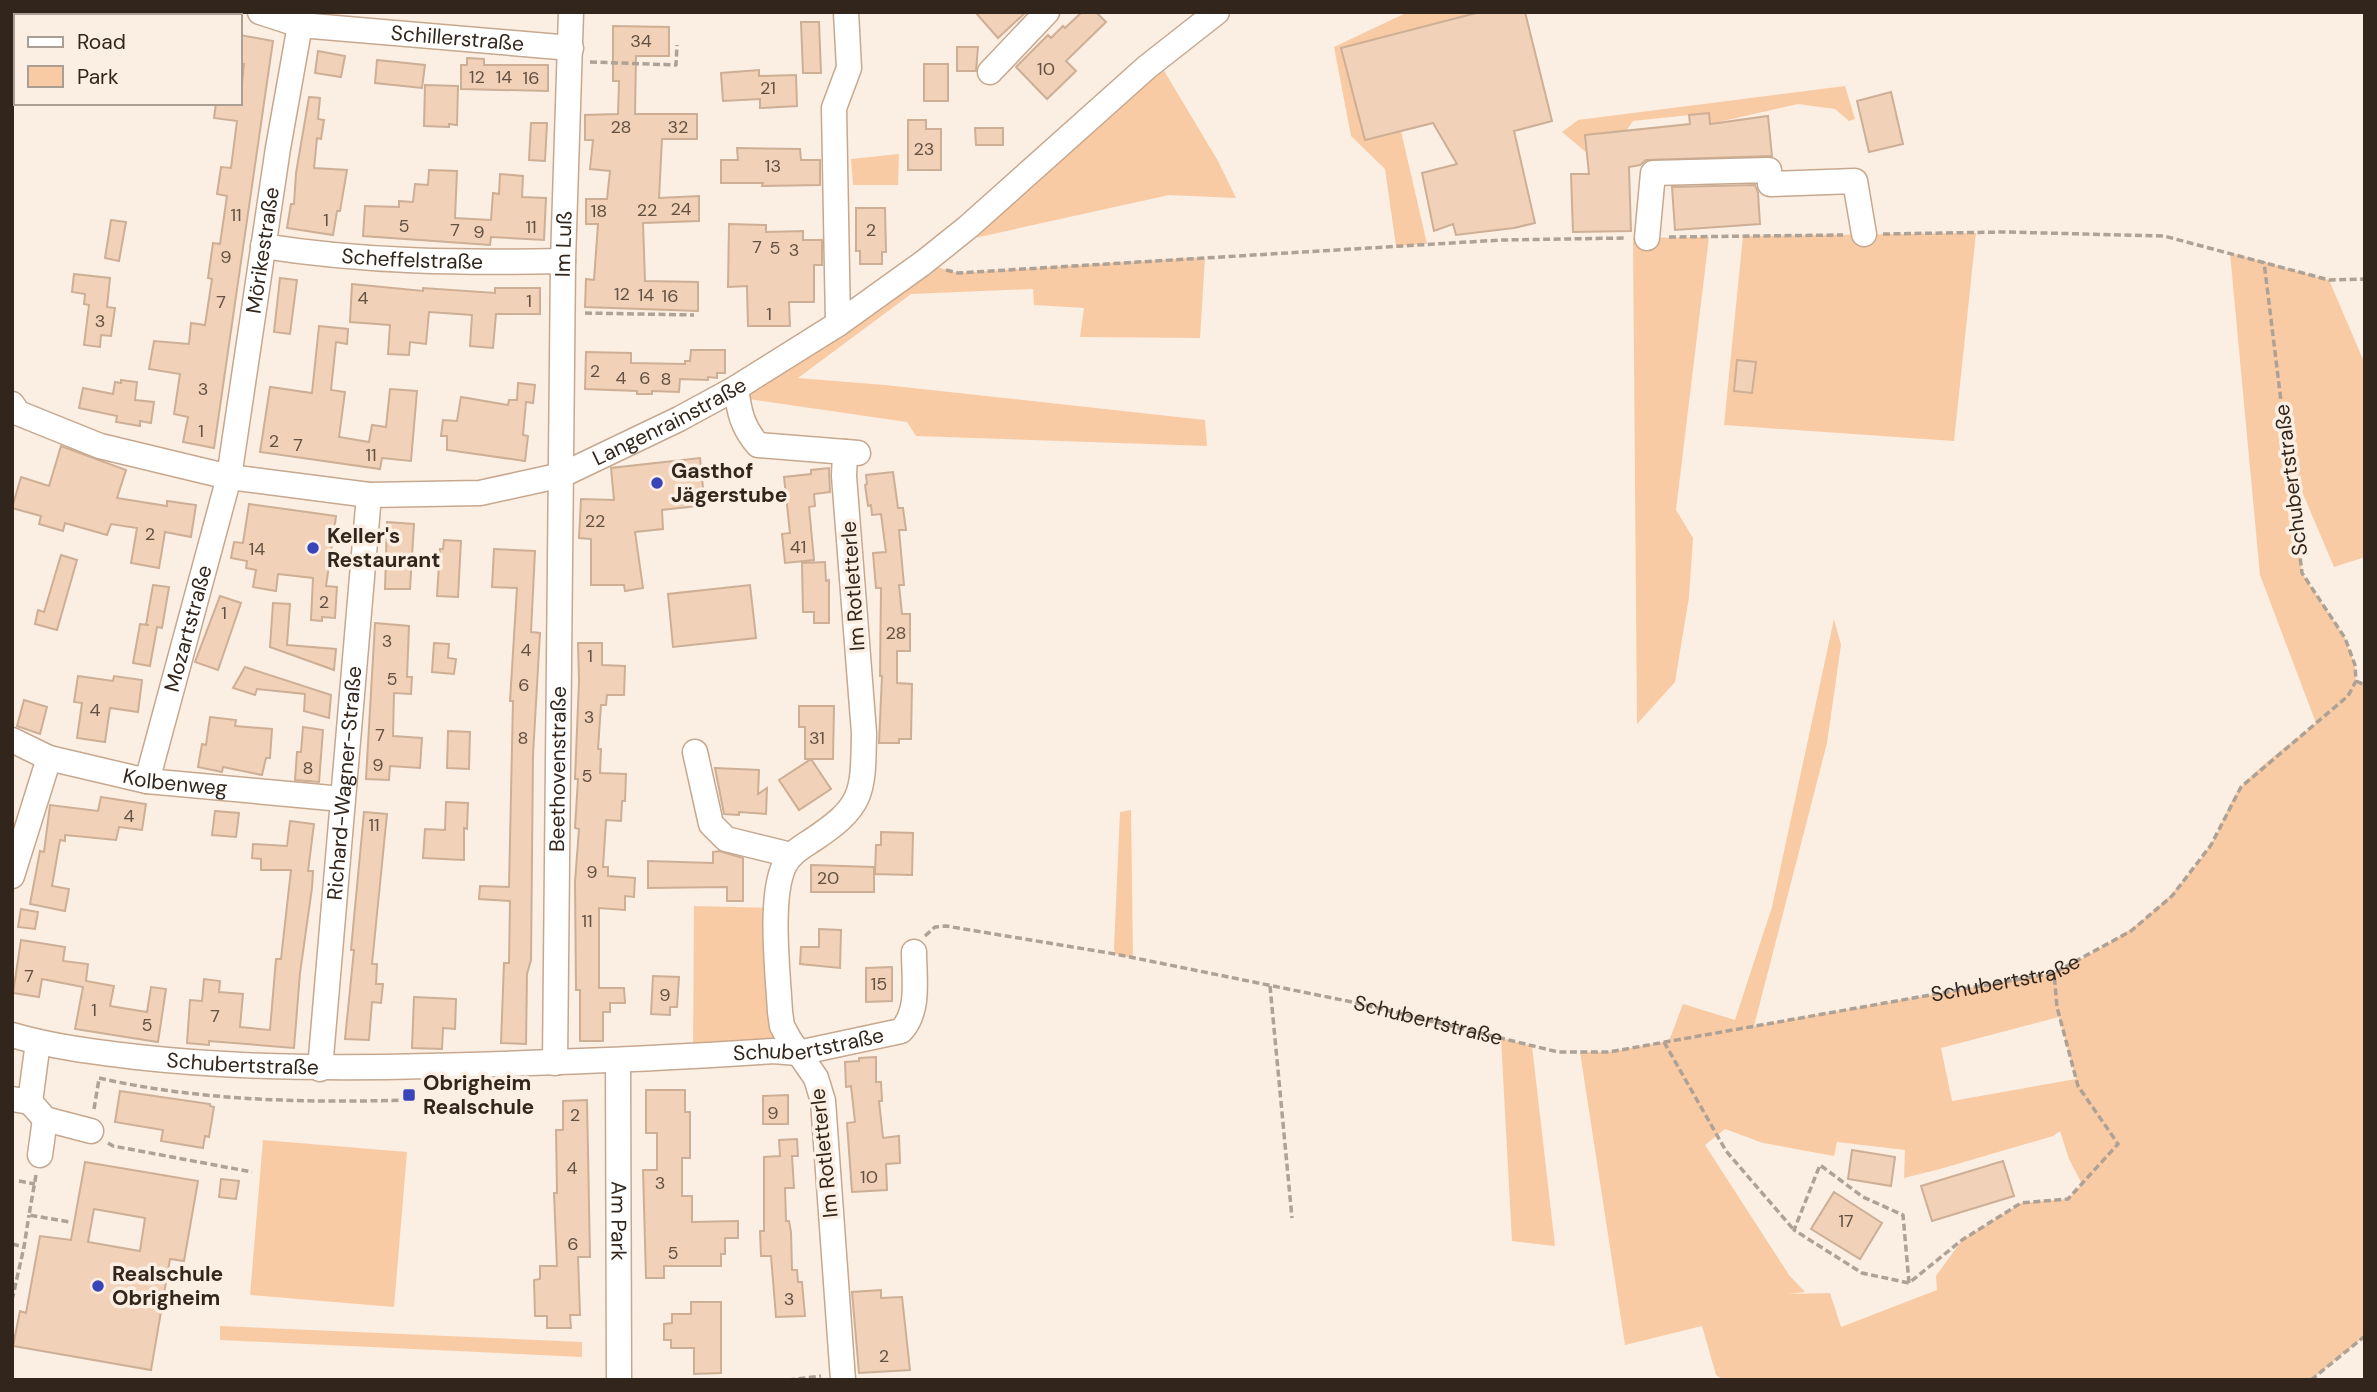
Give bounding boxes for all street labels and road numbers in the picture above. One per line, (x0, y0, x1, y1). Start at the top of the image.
street label: Schillerstraße (390, 19, 525, 58)
street label: Mörikestraße (239, 185, 286, 316)
street label: Im Luß (549, 210, 579, 277)
street label: Scheffelstraße (340, 242, 483, 276)
street label: Langenrainstraße (588, 371, 752, 472)
street label: Schubertstraße (2268, 403, 2314, 557)
street label: Im Rotletterle (834, 520, 872, 652)
street label: Mozartstraße (158, 562, 219, 695)
street label: Richard-Wagner-Straße (320, 665, 368, 901)
street label: Beethovenstraße (543, 686, 573, 852)
street label: Kolbenweg (120, 762, 229, 802)
street label: Schubertstraße (1929, 947, 2085, 1009)
street label: Schubertstraße (1351, 989, 1506, 1052)
street label: Schubertstraße (732, 1021, 886, 1068)
street label: Schubertstraße (165, 1046, 319, 1081)
street label: Im Rotletterle (803, 1087, 845, 1219)
street label: Am Park (604, 1181, 633, 1261)

